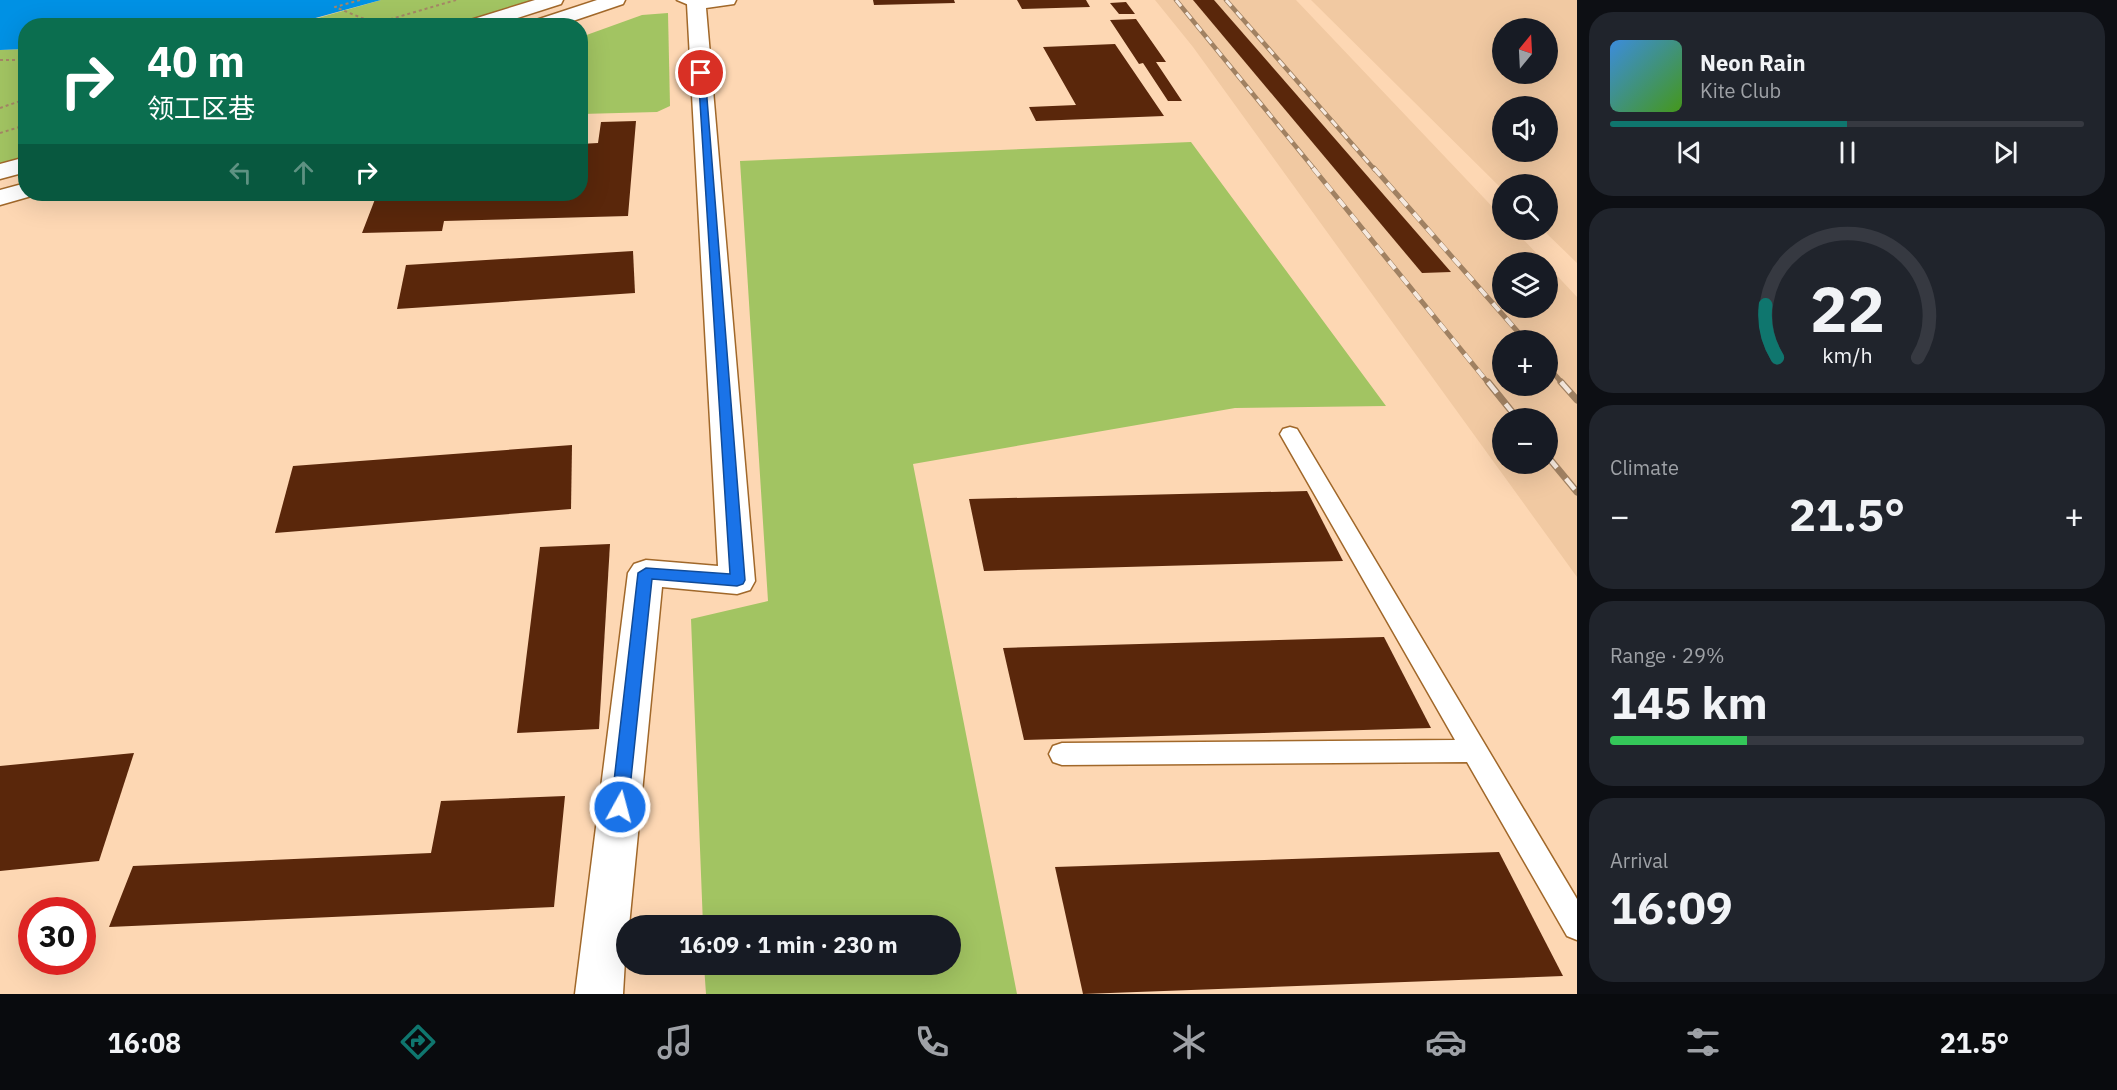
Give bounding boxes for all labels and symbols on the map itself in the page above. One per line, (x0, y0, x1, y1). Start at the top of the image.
north arrow (1492, 18, 1558, 84)
pin (675, 47, 726, 98)
position arrow (588, 775, 652, 839)
speed limit sign: 30 (18, 897, 96, 975)

